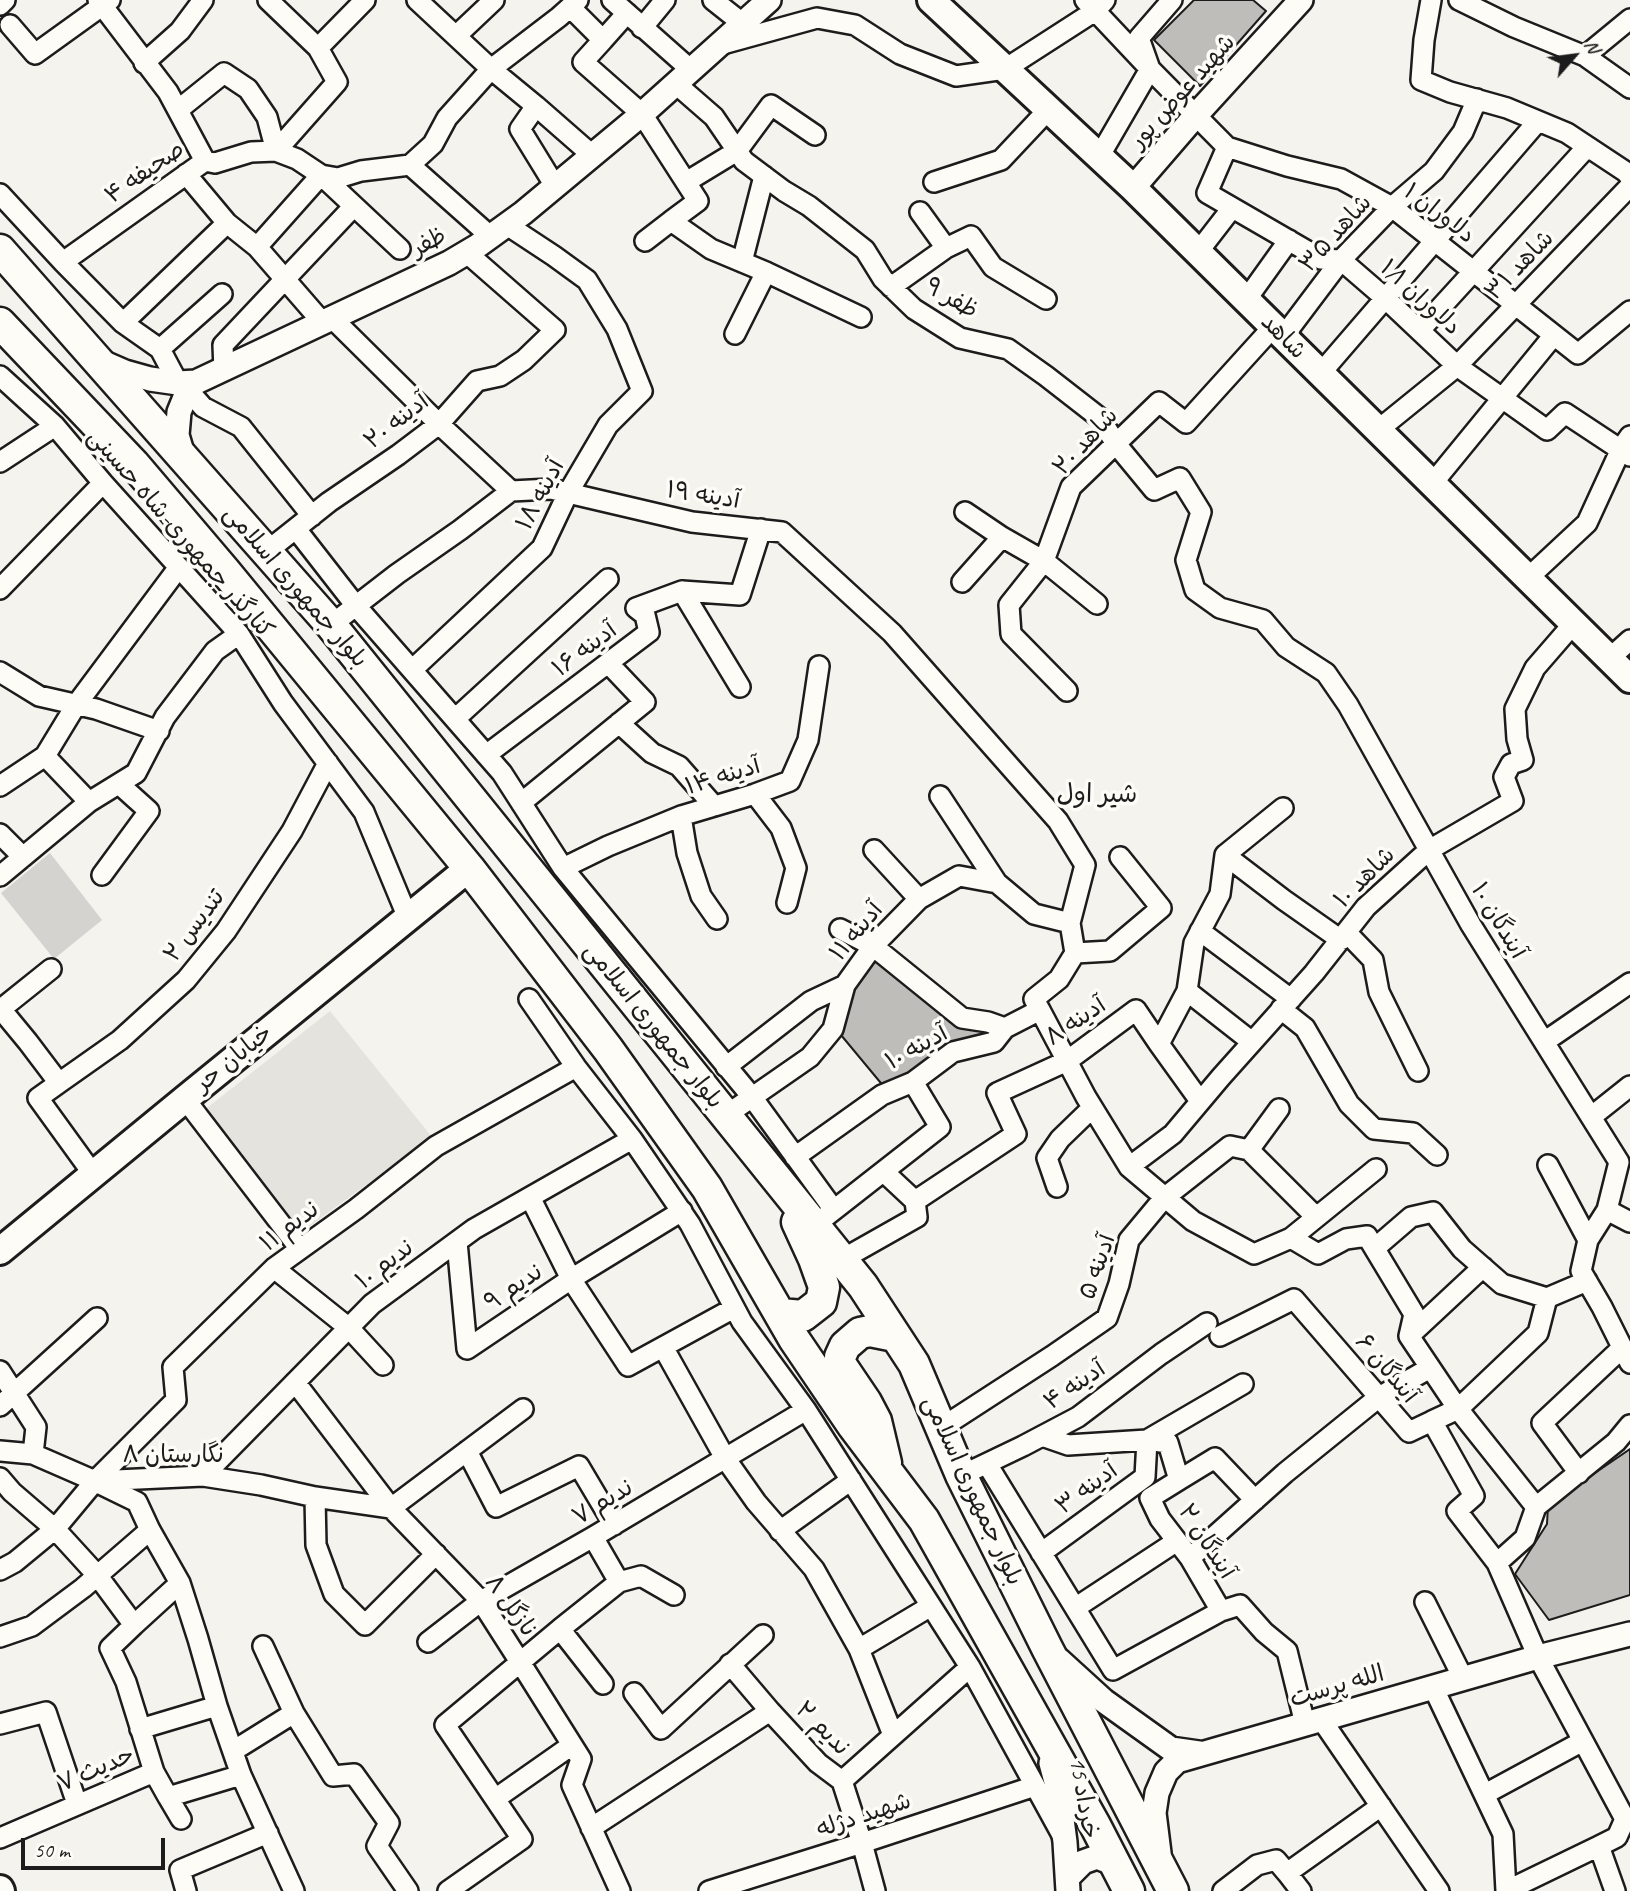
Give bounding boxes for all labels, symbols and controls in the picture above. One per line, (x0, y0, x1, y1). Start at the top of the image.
north arrow (1539, 21, 1609, 91)
street label: شهید عوض پور (1124, 29, 1242, 155)
text: N (1579, 35, 1606, 57)
street label: صحیفه ۴ (100, 135, 190, 211)
street label: دلاوران ۱ (1398, 178, 1480, 250)
street label: شاهد ۳۵ (1294, 189, 1378, 279)
street label: ظفر (406, 222, 452, 264)
street label: شاهد ۳۱ (1479, 225, 1561, 307)
street label: دلاوران ۱/۱ (1374, 254, 1466, 342)
street label: ظفر ۹ (919, 272, 983, 326)
street label: شاهد (1254, 308, 1312, 366)
street label: آدینه ۲۰ (359, 388, 435, 456)
street label: شاهد ۲۰ (1047, 402, 1125, 482)
street label: کنارگذر جمهوری-شاه حسینی (81, 423, 279, 645)
street label: آدینه ۱۸ (510, 455, 572, 535)
street label: آدینه ۱۹ (664, 476, 742, 516)
street label: بلوار جمهوری اسلامی (217, 500, 373, 674)
street label: آدینه ۱۶ (547, 616, 623, 684)
street label: آدینه ۱۴ (682, 752, 764, 802)
district label: شیر اول (1057, 779, 1137, 811)
street label: شاهد ۱۰ (1328, 841, 1402, 915)
street label: آیندگان ۱۰ (1464, 878, 1532, 964)
street label: تندیس ۲ (158, 884, 232, 968)
street label: آدینه ۱۱ (824, 897, 890, 967)
street label: بلوار جمهوری اسلامی (577, 937, 729, 1115)
street label: آدینه ۸ (1040, 991, 1112, 1053)
street label: خیابان حر (189, 1019, 279, 1099)
street label: آدینه ۱۰ (881, 1019, 953, 1077)
street label: ندیم ۱۱ (255, 1196, 325, 1258)
street label: آدینه ۵ (1073, 1231, 1123, 1303)
street label: ندیم ۱۰ (350, 1234, 420, 1296)
street label: ندیم ۹ (479, 1258, 549, 1318)
street label: آیندگان ۶ (1349, 1328, 1423, 1410)
street label: آدینه ۴ (1039, 1355, 1111, 1417)
street label: بلوار جمهوری اسلامی (915, 1392, 1029, 1590)
street label: نگارستان ۸ (122, 1442, 224, 1470)
street label: آدینه ۳ (1050, 1457, 1124, 1521)
street label: ندیم ۷ (567, 1474, 639, 1532)
street label: آیندگان ۲ (1171, 1499, 1241, 1585)
street label: نازگل ۸ (478, 1569, 542, 1643)
street label: الله پرست (1286, 1660, 1388, 1714)
street label: ندیم ۲ (789, 1696, 855, 1762)
street label: حدیث ۷ (53, 1741, 139, 1799)
street label: 15 خرداد (1062, 1755, 1104, 1841)
street label: شهید دژله (813, 1787, 915, 1845)
scale bar (24, 1825, 168, 1869)
text: 50 m (34, 1837, 70, 1863)

